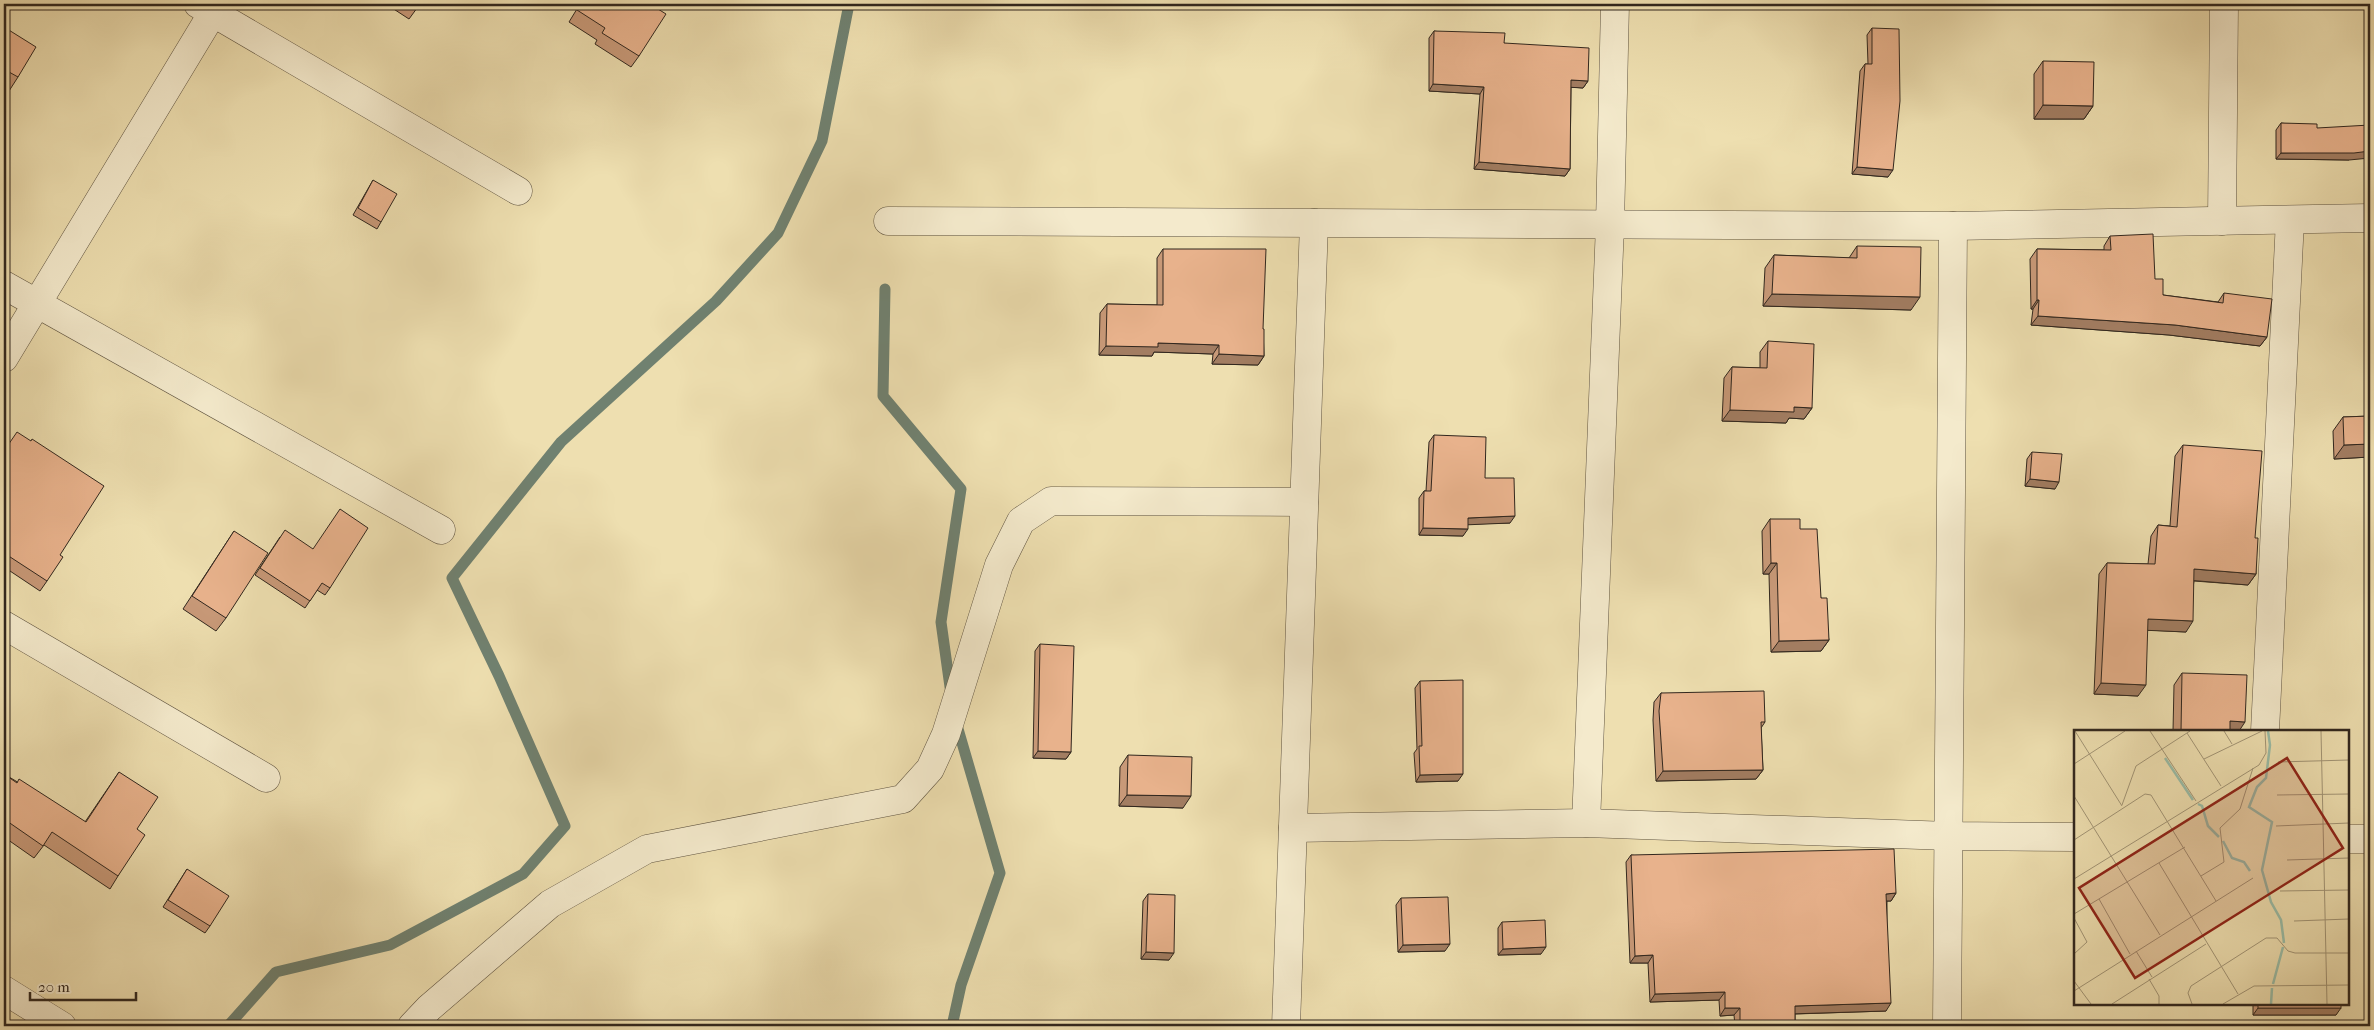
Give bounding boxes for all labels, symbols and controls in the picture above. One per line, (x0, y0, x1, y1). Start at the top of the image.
inset map (2074, 730, 2349, 1005)
scale bar (30, 970, 136, 1002)
text: 20 m (38, 978, 70, 996)

